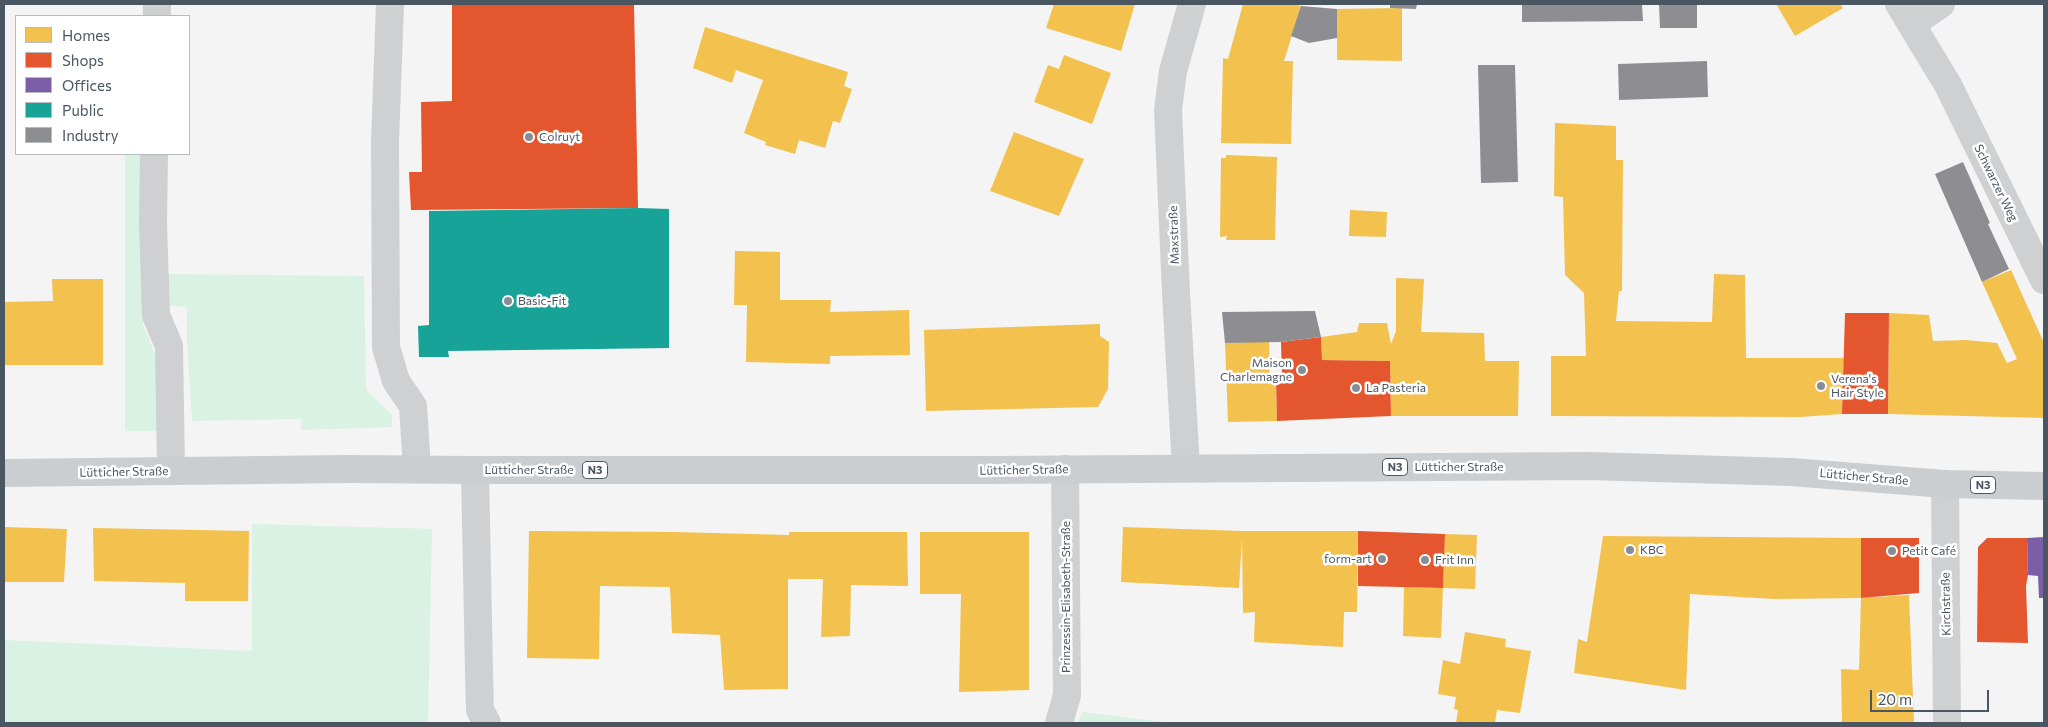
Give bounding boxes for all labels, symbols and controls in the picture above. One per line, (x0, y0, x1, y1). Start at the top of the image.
legend (15, 15, 190, 155)
text: Homes (62, 26, 110, 44)
text: Shops (62, 51, 104, 69)
text: Offices (62, 76, 112, 94)
text: Public (62, 101, 104, 119)
text: Industry (62, 126, 119, 144)
place label: Colruyt (539, 130, 580, 144)
marker: Colruyt (523, 131, 535, 143)
street label: Schwarzer Weg (1971, 142, 2021, 224)
street label: Maxstraße (1166, 205, 1182, 265)
place label: Basic-Fit (518, 294, 566, 308)
marker: Basic-Fit (502, 295, 514, 307)
place label: Maison Charlemagne (1220, 356, 1292, 384)
marker: Maison Charlemagne (1296, 364, 1308, 376)
place label: Verena's Hair Style (1831, 372, 1884, 400)
marker: Verena's Hair Style (1815, 380, 1827, 392)
place label: La Pasteria (1366, 381, 1426, 395)
marker: La Pasteria (1350, 382, 1362, 394)
road number: N3 (1382, 458, 1408, 476)
street label: Lütticher Straße (1414, 460, 1504, 474)
road number: N3 (582, 462, 608, 478)
street label: Lütticher Straße (979, 462, 1069, 478)
street label: Lütticher Straße (484, 463, 574, 477)
street label: Lütticher Straße (79, 464, 169, 480)
street label: Lütticher Straße (1819, 466, 1909, 488)
road number: N3 (1970, 476, 1996, 494)
street label: Prinzessin-Elisabeth-Straße (1059, 521, 1073, 673)
place label: KBC (1640, 543, 1664, 557)
marker: KBC (1624, 544, 1636, 556)
place label: Petit Café (1902, 544, 1956, 558)
marker: Petit Café (1886, 545, 1898, 557)
place label: form-art (1324, 552, 1372, 566)
marker: form-art (1376, 553, 1388, 565)
place label: Frit Inn (1435, 553, 1474, 567)
marker: Frit Inn (1419, 554, 1431, 566)
street label: Kirchstraße (1938, 572, 1954, 636)
scale bar (1873, 680, 1992, 712)
text: 20 m (1878, 690, 1912, 708)

